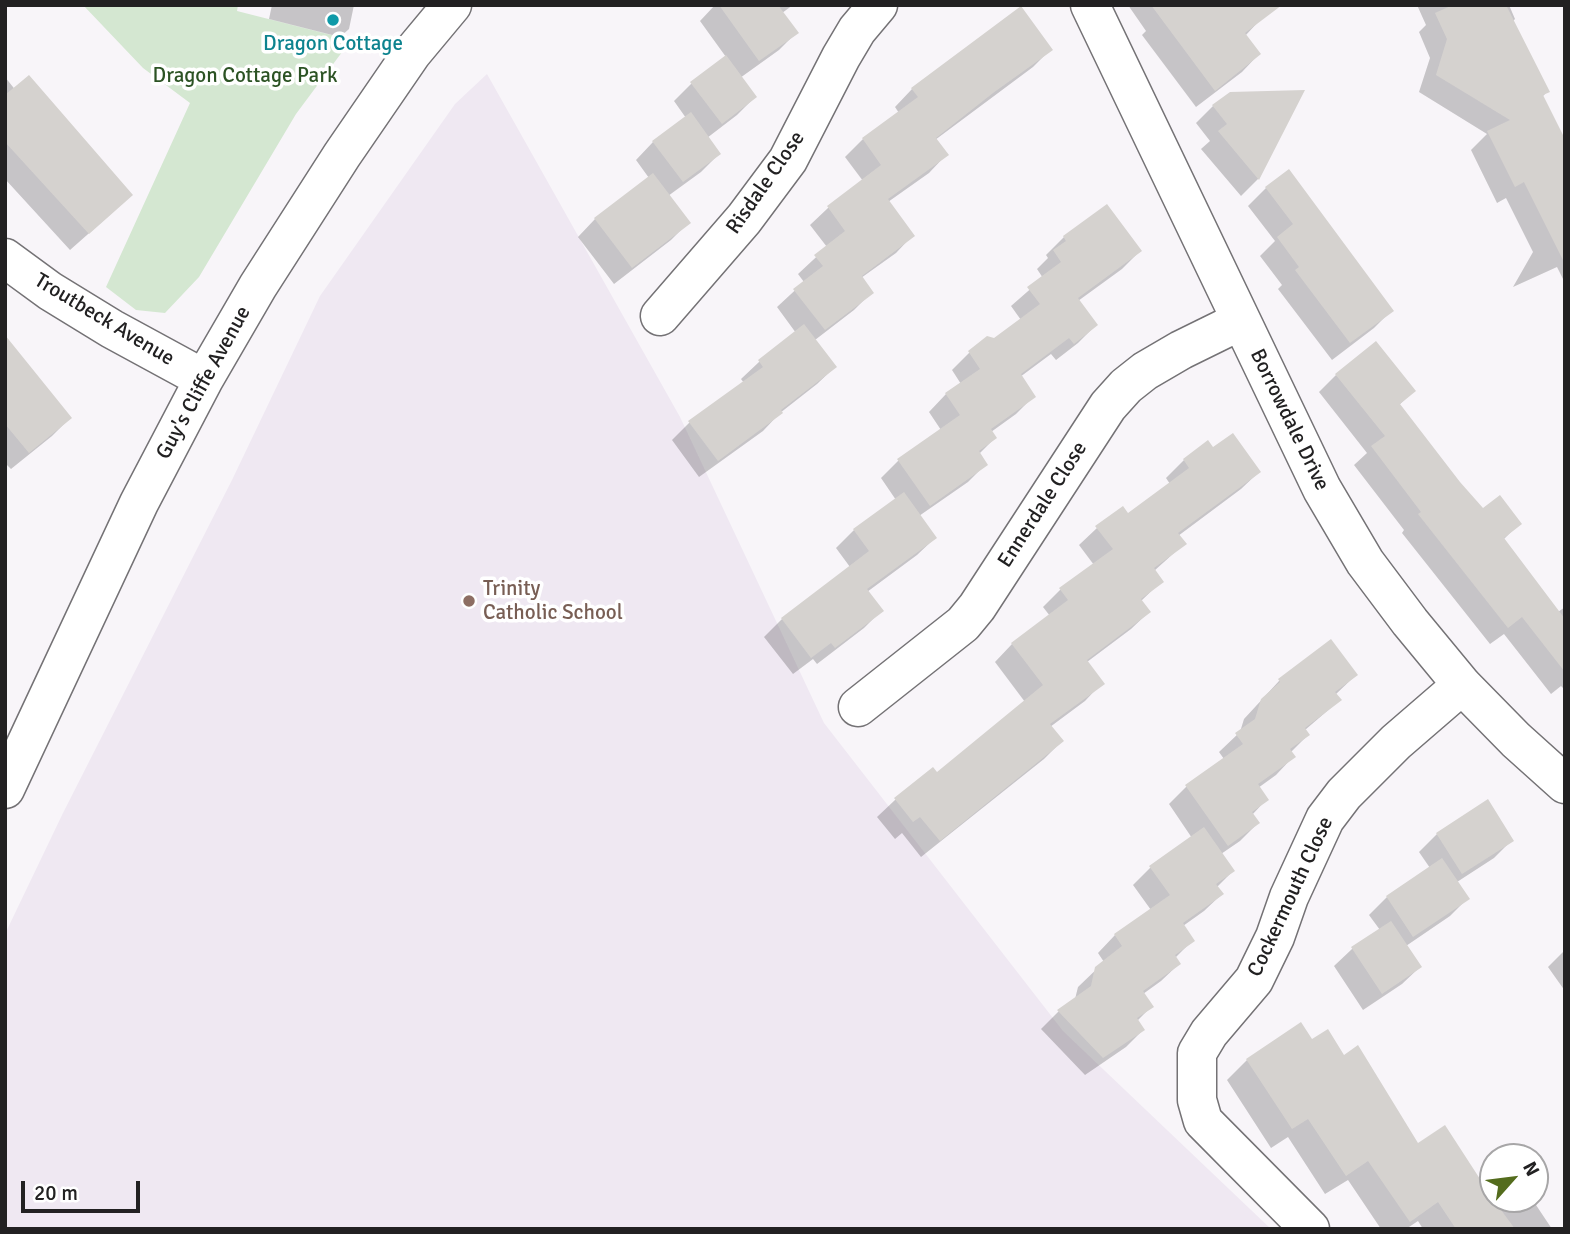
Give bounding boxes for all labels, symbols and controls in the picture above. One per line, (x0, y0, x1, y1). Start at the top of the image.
marker: Dragon Cottage (325, 12, 341, 28)
place label: Dragon Cottage (263, 31, 403, 57)
park label: Dragon Cottage Park (153, 63, 337, 89)
street label: Risdale Close (721, 127, 811, 239)
street label: Troutbeck Avenue (29, 268, 179, 372)
street label: Guy's Cliffe Avenue (151, 302, 257, 464)
street label: Borrowdale Drive (1244, 345, 1334, 495)
street label: Ennerdale Close (993, 437, 1093, 573)
place label: Trinity Catholic School (483, 576, 623, 626)
marker: Trinity Catholic School (461, 593, 477, 609)
street label: Cockermouth Close (1243, 813, 1339, 981)
north arrow (1479, 1143, 1549, 1213)
text: N (1517, 1158, 1544, 1181)
scale bar (24, 1168, 144, 1212)
text: 20 m (34, 1180, 78, 1206)

